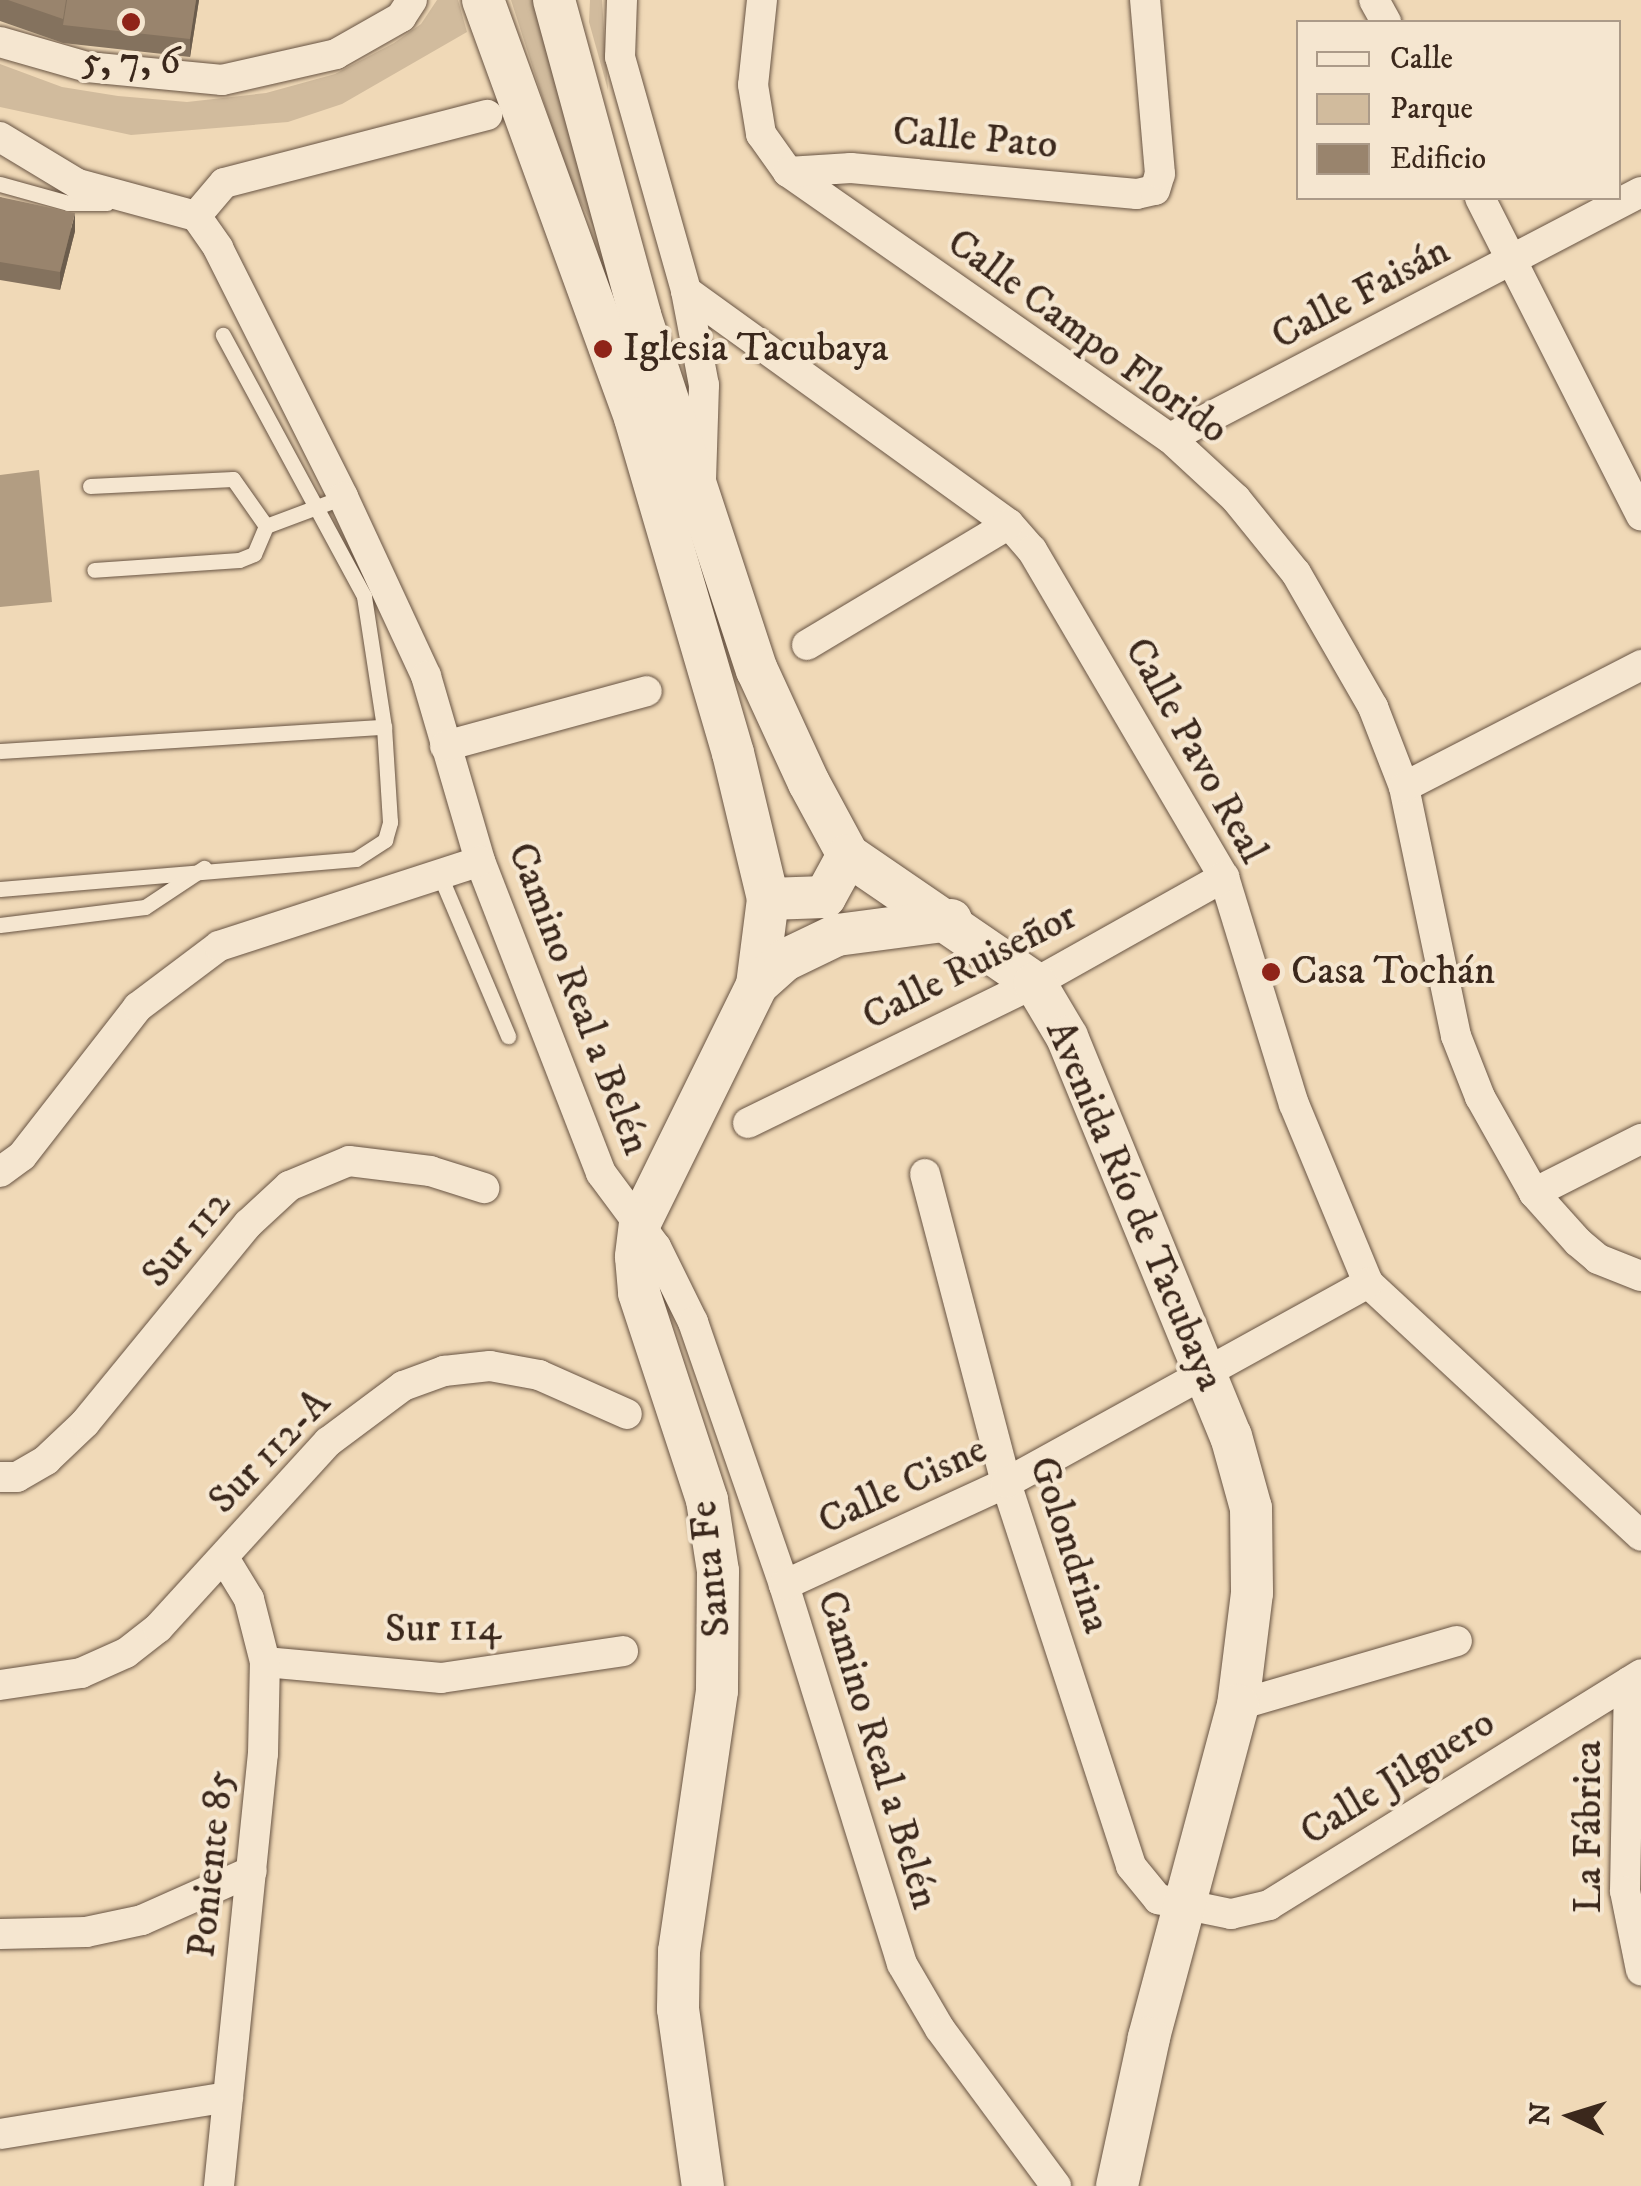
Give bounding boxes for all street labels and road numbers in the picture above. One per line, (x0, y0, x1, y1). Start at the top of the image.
street label: Calle Pato (891, 108, 1059, 170)
street label: Calle Campo Florido (938, 219, 1236, 455)
street label: Calle Faisán (1264, 227, 1458, 361)
street label: Calle Pavo Real (1113, 630, 1277, 872)
street label: Camino Real a Belén (496, 836, 660, 1162)
street label: Calle Ruiseñor (855, 893, 1085, 1041)
street label: Avenida Río de Tacubaya (1034, 1014, 1234, 1398)
street label: Sur 112 (132, 1180, 242, 1298)
street label: Sur 112-A (199, 1380, 341, 1524)
street label: Calle Cisne (811, 1426, 995, 1546)
street label: Golondrina (1018, 1451, 1120, 1639)
street label: Santa Fe (680, 1498, 742, 1640)
street label: Camino Real a Belén (806, 1585, 948, 1915)
street label: Sur 114 (385, 1604, 501, 1654)
street label: Calle Jilguero (1292, 1699, 1504, 1857)
street label: La Fábrica (1565, 1741, 1613, 1913)
street label: Poniente 85 (178, 1768, 246, 1960)

